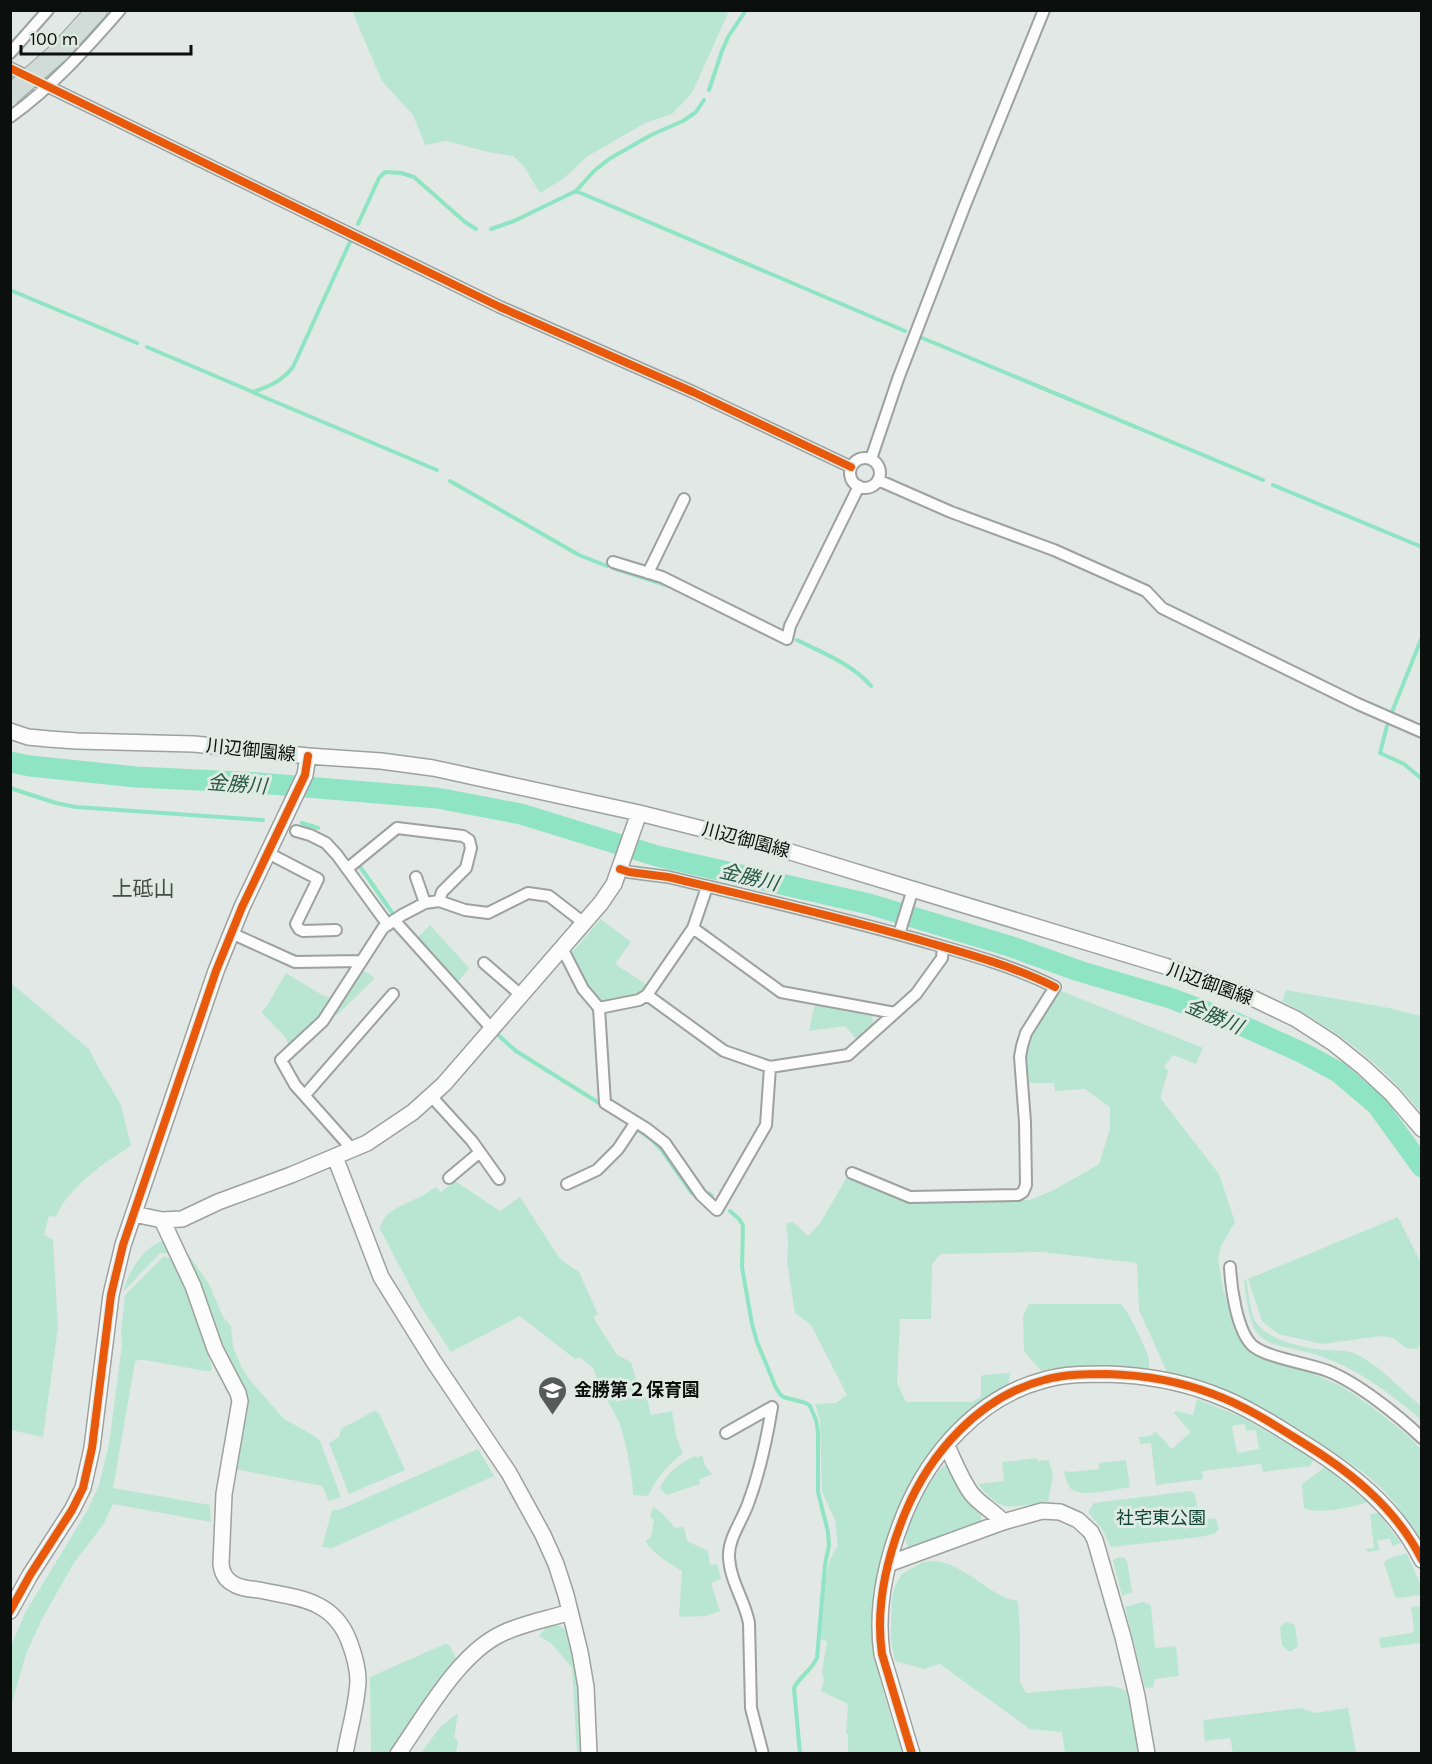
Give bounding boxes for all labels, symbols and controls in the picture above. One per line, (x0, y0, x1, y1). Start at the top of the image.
scale bar (21, 18, 190, 56)
text: 100 m (30, 28, 78, 50)
street label: 川辺御園線 (205, 734, 297, 766)
water label: 金勝川 (206, 771, 270, 798)
street label: 川辺御園線 (700, 818, 792, 862)
water label: 金勝川 (717, 860, 783, 896)
district label: 上砥山 (112, 877, 175, 901)
street label: 川辺御園線 (1164, 958, 1256, 1010)
water label: 金勝川 (1182, 994, 1248, 1040)
school or university icon: 金勝第２保育園 (537, 1374, 569, 1416)
place label: 金勝第２保育園 (574, 1379, 700, 1401)
park label: 社宅東公園 (1116, 1507, 1206, 1529)

